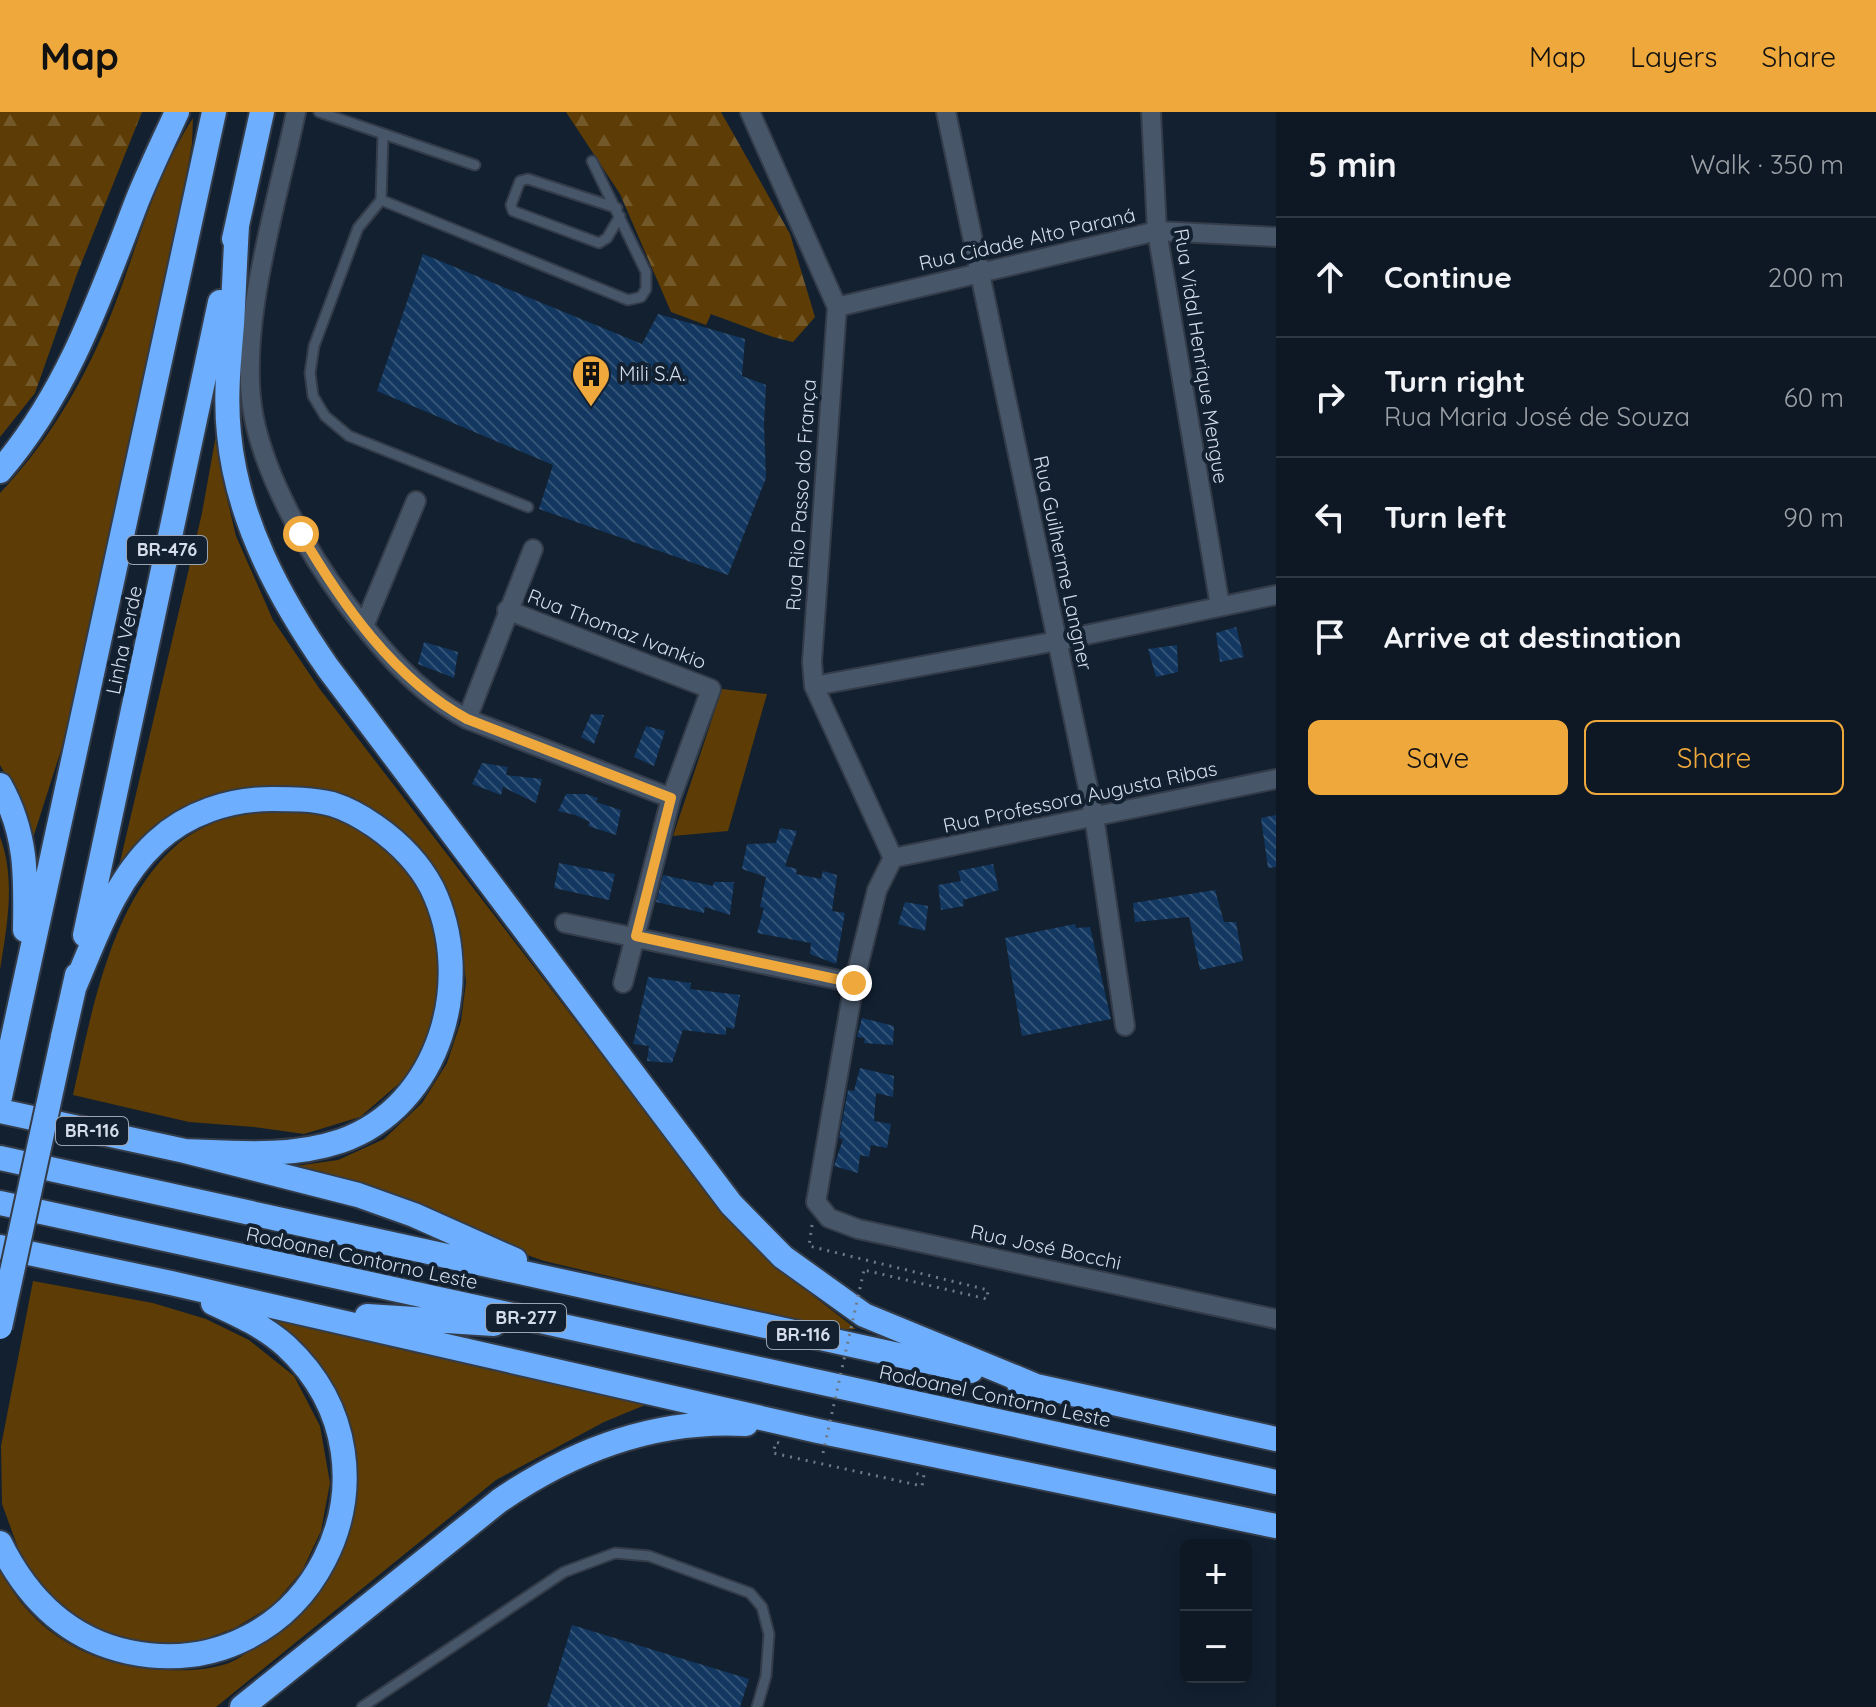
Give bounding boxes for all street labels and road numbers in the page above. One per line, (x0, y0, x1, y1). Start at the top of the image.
street label: Rua Cidade Alto Paraná (916, 201, 1138, 276)
street label: Rua Vidal Henrique Mengue (1169, 227, 1234, 485)
street label: Rua Rio Passo do França (780, 378, 821, 612)
street label: Rua Guilherme Langner (1028, 453, 1099, 673)
road number: BR-476 (127, 536, 207, 564)
street label: Linha Verde (100, 583, 147, 696)
street label: Rua Thomaz Ivankio (524, 583, 710, 674)
street label: Rua Professora Augusta Ribas (940, 755, 1219, 838)
road number: BR-116 (56, 1117, 128, 1145)
street label: Rua José Bocchi (969, 1218, 1124, 1275)
street label: Rodoanel Contorno Leste (244, 1221, 480, 1294)
road number: BR-277 (486, 1304, 566, 1332)
road number: BR-116 (767, 1321, 839, 1349)
street label: Rodoanel Contorno Leste (877, 1359, 1113, 1432)

